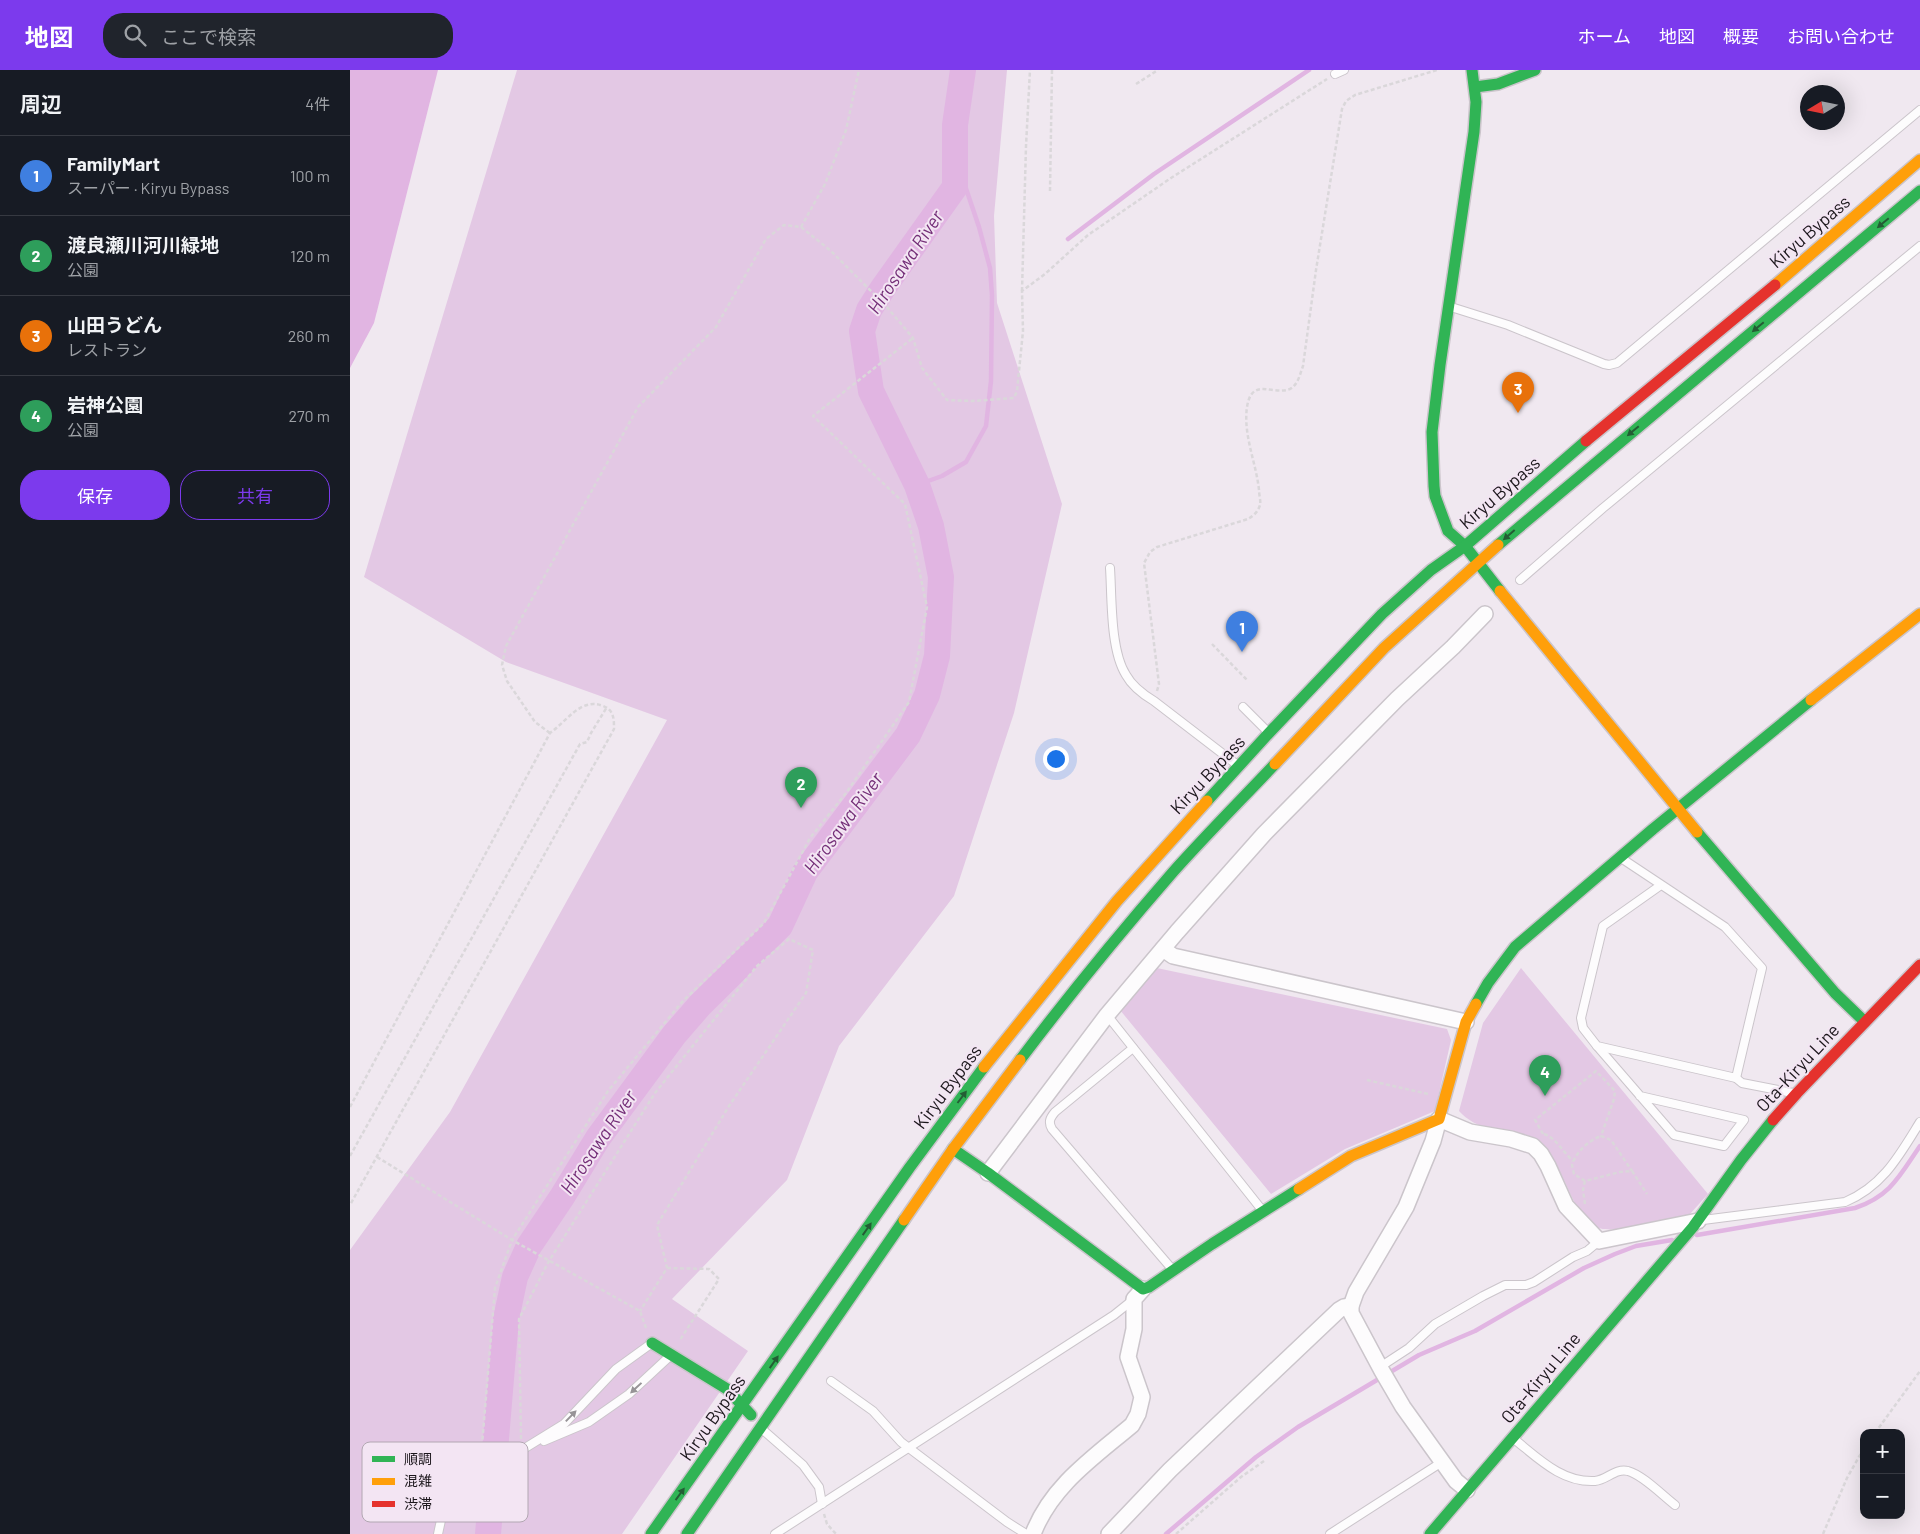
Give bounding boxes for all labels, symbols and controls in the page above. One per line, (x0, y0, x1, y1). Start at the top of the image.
search box (103, 13, 453, 58)
icon: search (121, 21, 149, 49)
text: 地図 (25, 22, 73, 51)
text: ここで検索 (161, 25, 256, 48)
text: ホーム (1578, 25, 1631, 47)
text: 地図 (1659, 25, 1695, 47)
text: 概要 (1723, 25, 1759, 47)
text: お問い合わせ (1787, 25, 1895, 47)
north arrow (1800, 85, 1845, 130)
text: 周辺 (20, 91, 62, 116)
text: 4件 (305, 94, 330, 113)
text: FamilyMart (67, 152, 160, 175)
text: 1 (33, 166, 39, 185)
text: 100 m (290, 166, 330, 185)
text: スーパー · Kiryu Bypass (67, 178, 229, 197)
street label: Kiryu Bypass (1764, 190, 1854, 272)
water label: Hirosawa River (862, 205, 948, 318)
one-way arrow (1876, 217, 1889, 228)
text: 渡良瀬川河川緑地 (67, 233, 219, 256)
text: 2 (32, 246, 40, 265)
text: 120 m (290, 246, 330, 265)
text: 公園 (67, 260, 99, 279)
text: 山田うどん (67, 313, 162, 336)
one-way arrow (1752, 321, 1765, 332)
text: 3 (32, 326, 40, 345)
text: 260 m (288, 326, 330, 345)
text: レストラン (67, 340, 147, 359)
pin: 3 (1502, 372, 1534, 413)
text: 岩神公園 (67, 393, 143, 416)
text: 4 (31, 406, 41, 425)
text: 270 m (288, 406, 330, 425)
text: 公園 (67, 420, 99, 439)
one-way arrow (1627, 425, 1639, 436)
street label: Kiryu Bypass (1454, 451, 1544, 533)
button: 保存 (20, 470, 170, 520)
button: 共有 (180, 470, 330, 520)
one-way arrow (1502, 530, 1515, 541)
pin: 1 (1226, 611, 1258, 652)
street label: Kiryu Bypass (1165, 730, 1249, 818)
your location (1043, 746, 1069, 772)
water label: Hirosawa River (798, 766, 888, 878)
pin: 2 (785, 767, 817, 808)
street label: Ota-Kiryu Line (1751, 1019, 1844, 1116)
street label: Kiryu Bypass (908, 1040, 986, 1133)
pin: 4 (1529, 1055, 1561, 1096)
water label: Hirosawa River (555, 1085, 641, 1198)
one-way arrow (957, 1091, 968, 1104)
one-way arrow (862, 1222, 872, 1236)
street label: Ota-Kiryu Line (1496, 1327, 1585, 1427)
one-way arrow (769, 1355, 779, 1369)
street label: Kiryu Bypass (675, 1370, 750, 1465)
one-way arrow (630, 1382, 642, 1394)
one-way arrow (565, 1410, 577, 1422)
map controls (1860, 1429, 1905, 1519)
button: + (1860, 1429, 1905, 1474)
legend (362, 1442, 528, 1522)
text: 順調 (404, 1450, 432, 1467)
text: 混雑 (404, 1472, 432, 1489)
button: − (1860, 1474, 1905, 1519)
one-way arrow (674, 1488, 685, 1501)
text: 渋滞 (404, 1495, 432, 1512)

